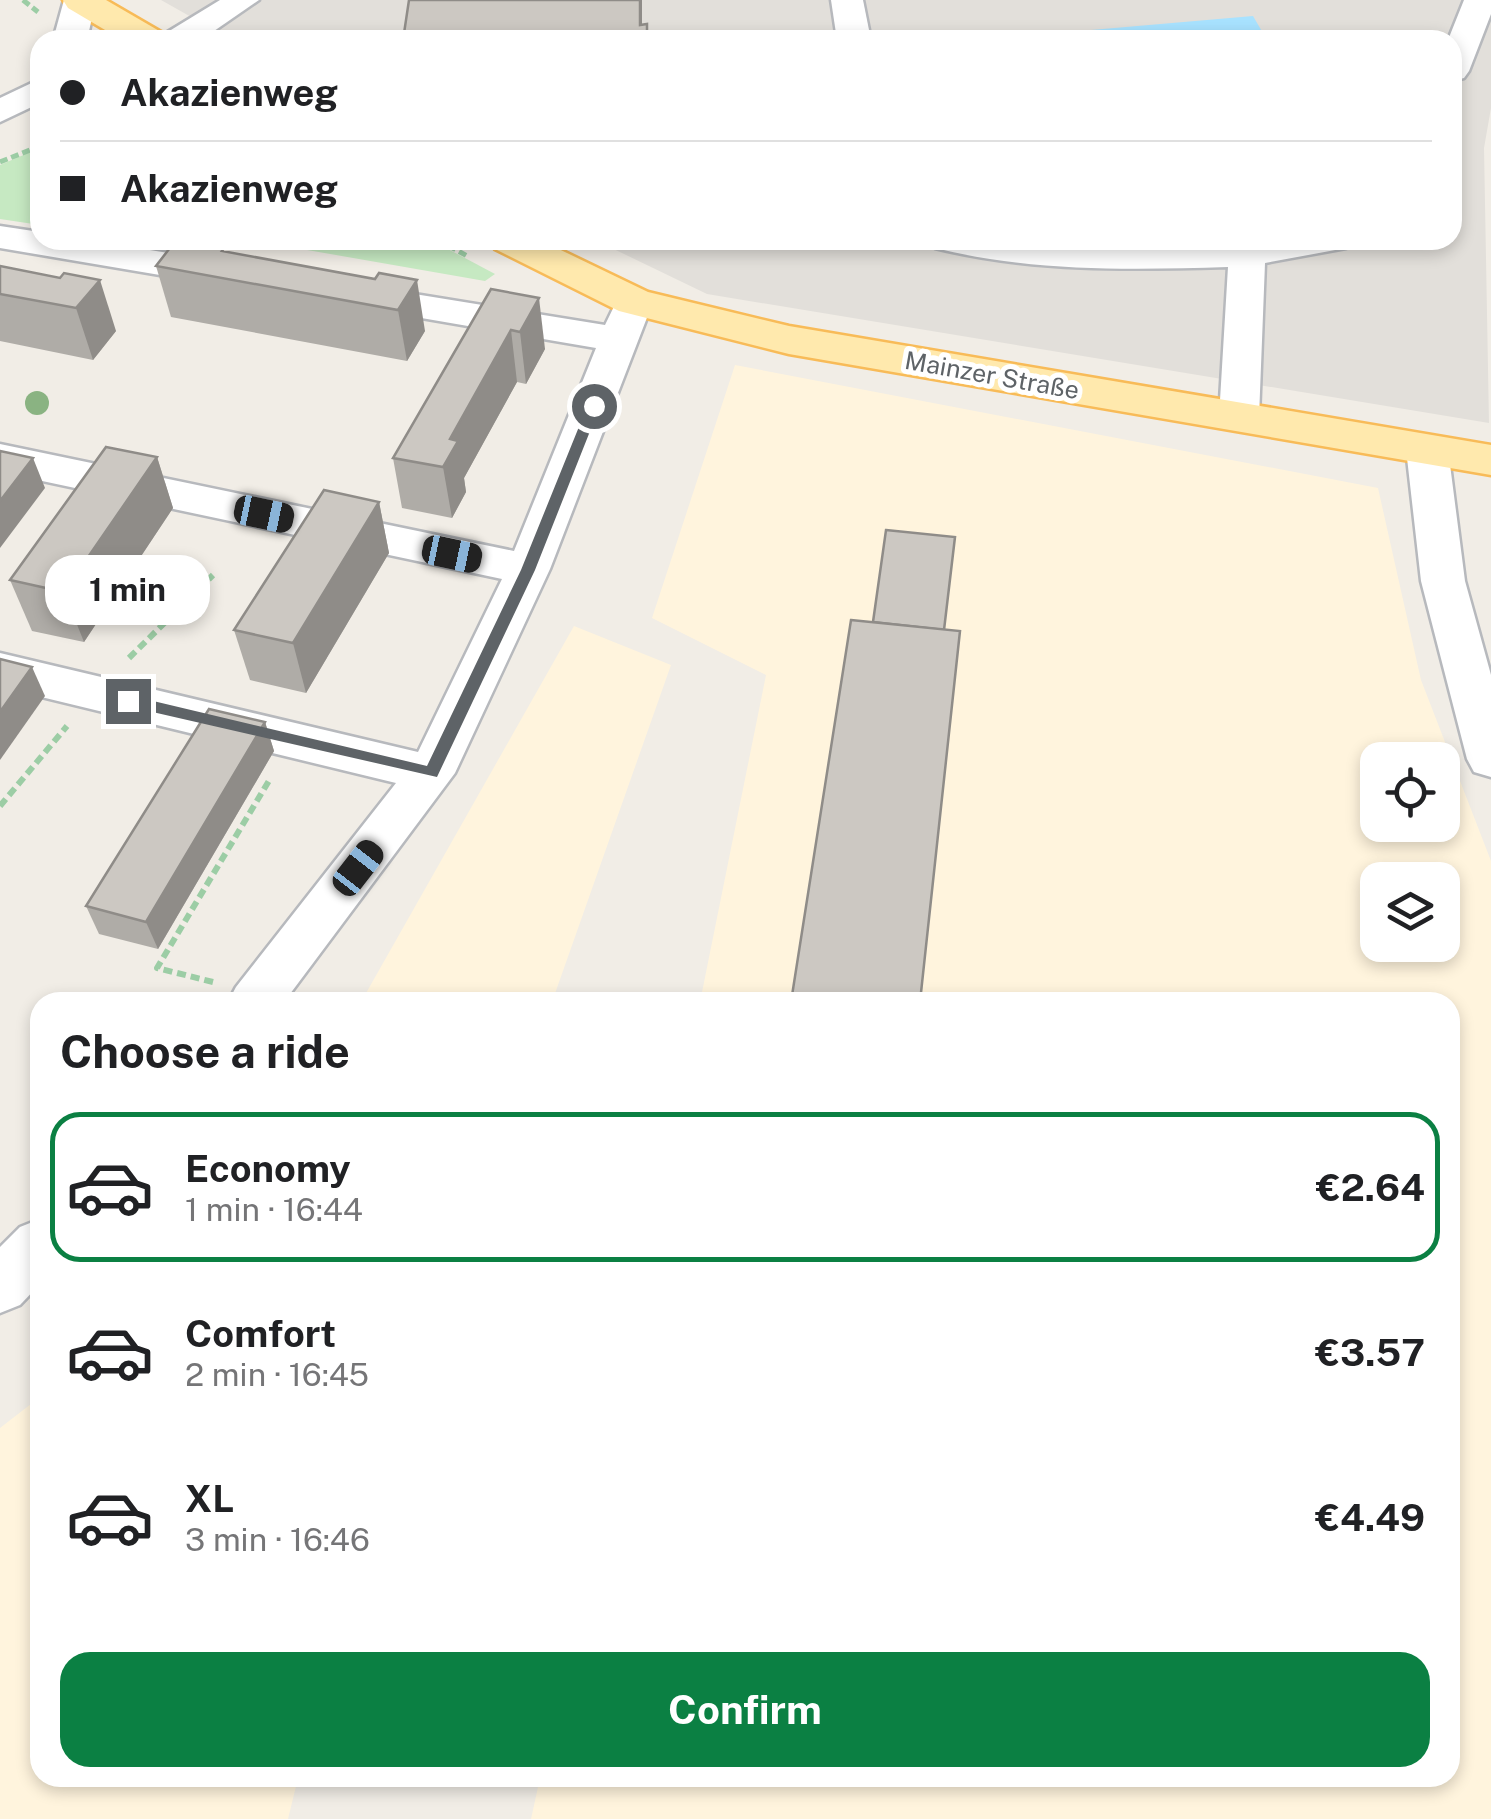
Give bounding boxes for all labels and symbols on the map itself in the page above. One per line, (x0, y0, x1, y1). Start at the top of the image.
street label: Mainzer Straße (902, 345, 1082, 405)
route start (572, 384, 617, 429)
car (232, 493, 296, 535)
car (420, 533, 484, 575)
callout: 1 min (46, 556, 210, 626)
route end (106, 679, 151, 724)
car (328, 835, 388, 901)

